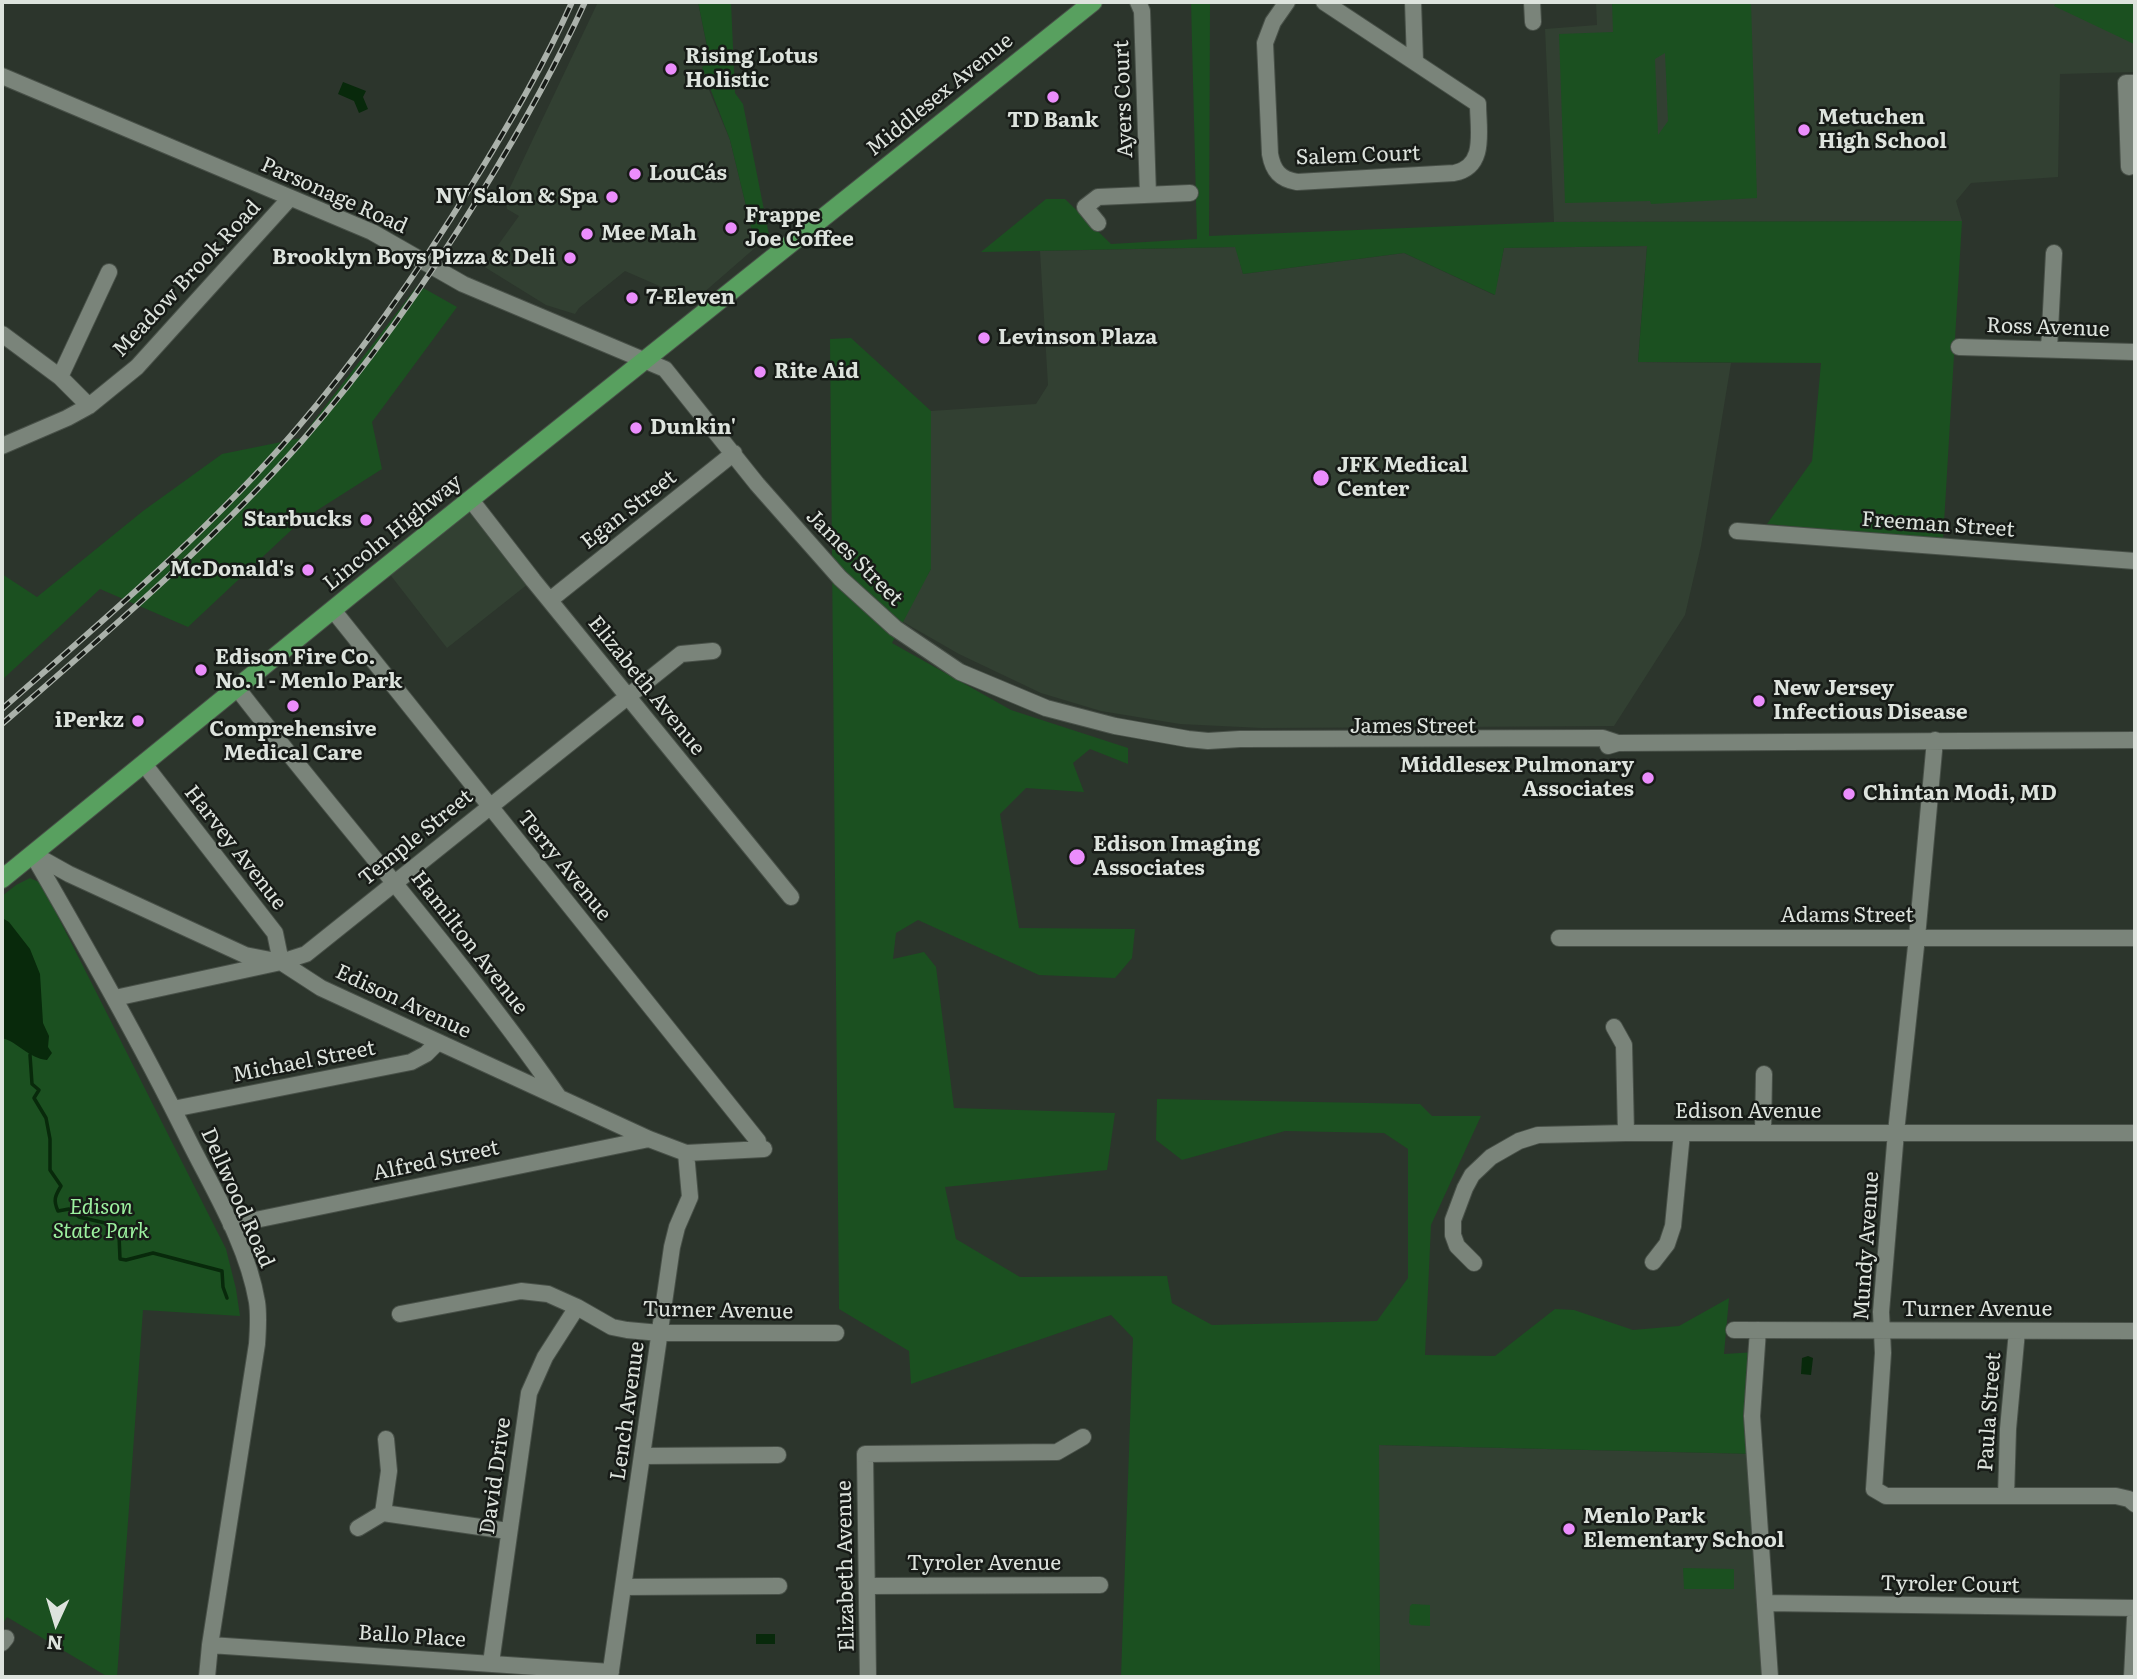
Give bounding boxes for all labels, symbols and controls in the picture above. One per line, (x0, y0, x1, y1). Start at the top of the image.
street label: Middlesex Avenue (862, 28, 1018, 162)
street label: Ayers Court (1109, 40, 1139, 158)
place label: Rising Lotus Holistic (685, 44, 818, 94)
marker: Rising Lotus Holistic (663, 61, 679, 77)
marker: TD Bank (1045, 89, 1061, 105)
place label: Metuchen High School (1818, 105, 1947, 155)
place label: TD Bank (1007, 108, 1099, 134)
marker: Metuchen High School (1796, 122, 1812, 138)
street label: Salem Court (1295, 141, 1421, 171)
street label: Parsonage Road (257, 152, 411, 240)
place label: LouCás (649, 161, 727, 187)
marker: LouCás (627, 166, 643, 182)
place label: NV Salon & Spa (436, 184, 598, 210)
marker: NV Salon & Spa (604, 189, 620, 205)
street label: Meadow Brook Road (108, 195, 266, 363)
place label: Frappe Joe Coffee (745, 203, 854, 253)
marker: Frappe Joe Coffee (723, 220, 739, 236)
place label: Mee Mah (601, 221, 697, 247)
marker: Mee Mah (579, 226, 595, 242)
place label: Brooklyn Boys Pizza & Deli (272, 245, 556, 271)
marker: Brooklyn Boys Pizza & Deli (562, 250, 578, 266)
place label: 7-Eleven (646, 285, 735, 311)
marker: 7-Eleven (624, 290, 640, 306)
street label: Ross Avenue (1986, 313, 2110, 343)
place label: Levinson Plaza (998, 325, 1157, 351)
marker: Levinson Plaza (976, 330, 992, 346)
place label: Rite Aid (774, 359, 859, 385)
marker: Rite Aid (752, 364, 768, 380)
place label: Dunkin' (650, 415, 736, 441)
marker: Dunkin' (628, 420, 644, 436)
place label: JFK Medical Center (1337, 453, 1468, 503)
street label: Egan Street (576, 465, 682, 555)
marker: JFK Medical Center (1311, 468, 1331, 488)
street label: Lincoln Highway (319, 469, 467, 597)
street label: James Street (800, 504, 908, 612)
place label: Starbucks (244, 507, 352, 533)
street label: Freeman Street (1861, 507, 2015, 543)
marker: Starbucks (358, 512, 374, 528)
place label: McDonald's (170, 557, 294, 583)
marker: McDonald's (300, 562, 316, 578)
street label: Elizabeth Avenue (582, 611, 710, 761)
place label: Edison Fire Co. No. 1 - Menlo Park (215, 645, 402, 695)
marker: Edison Fire Co. No. 1 - Menlo Park (193, 662, 209, 678)
place label: New Jersey Infectious Disease (1773, 676, 1968, 726)
marker: New Jersey Infectious Disease (1751, 693, 1767, 709)
marker: Comprehensive Medical Care (285, 698, 301, 714)
place label: iPerkz (55, 708, 124, 734)
marker: iPerkz (130, 713, 146, 729)
street label: James Street (1350, 714, 1476, 740)
place label: Comprehensive Medical Care (209, 717, 377, 767)
place label: Middlesex Pulmonary Associates (1400, 753, 1634, 803)
marker: Middlesex Pulmonary Associates (1640, 770, 1656, 786)
street label: Harvey Avenue (179, 781, 291, 915)
place label: Chintan Modi, MD (1863, 781, 2057, 807)
street label: Temple Street (354, 784, 478, 892)
marker: Chintan Modi, MD (1841, 786, 1857, 802)
street label: Terry Avenue (512, 806, 616, 926)
place label: Edison Imaging Associates (1093, 832, 1260, 882)
marker: Edison Imaging Associates (1067, 847, 1087, 867)
street label: Hamilton Avenue (405, 866, 533, 1020)
street label: Adams Street (1780, 903, 1914, 929)
street label: Edison Avenue (331, 960, 475, 1044)
street label: Michael Street (230, 1036, 378, 1088)
street label: Edison Avenue (1675, 1099, 1821, 1125)
street label: Dellwood Road (195, 1124, 279, 1272)
street label: Alfred Street (371, 1135, 501, 1187)
street label: Mundy Avenue (1849, 1171, 1885, 1321)
park label: Edison State Park (53, 1195, 149, 1245)
street label: Turner Avenue (642, 1297, 794, 1325)
street label: Turner Avenue (1902, 1297, 2052, 1323)
street label: Lench Avenue (606, 1340, 650, 1482)
street label: Paula Street (1973, 1352, 2007, 1472)
street label: David Drive (475, 1416, 517, 1536)
street label: Elizabeth Avenue (832, 1480, 860, 1652)
place label: Menlo Park Elementary School (1583, 1504, 1784, 1554)
marker: Menlo Park Elementary School (1561, 1521, 1577, 1537)
street label: Tyroler Avenue (907, 1551, 1061, 1577)
street label: Tyroler Court (1880, 1571, 2020, 1599)
north arrow (21, 1588, 91, 1658)
street label: Ballo Place (357, 1621, 467, 1653)
text: N (46, 1629, 63, 1658)

